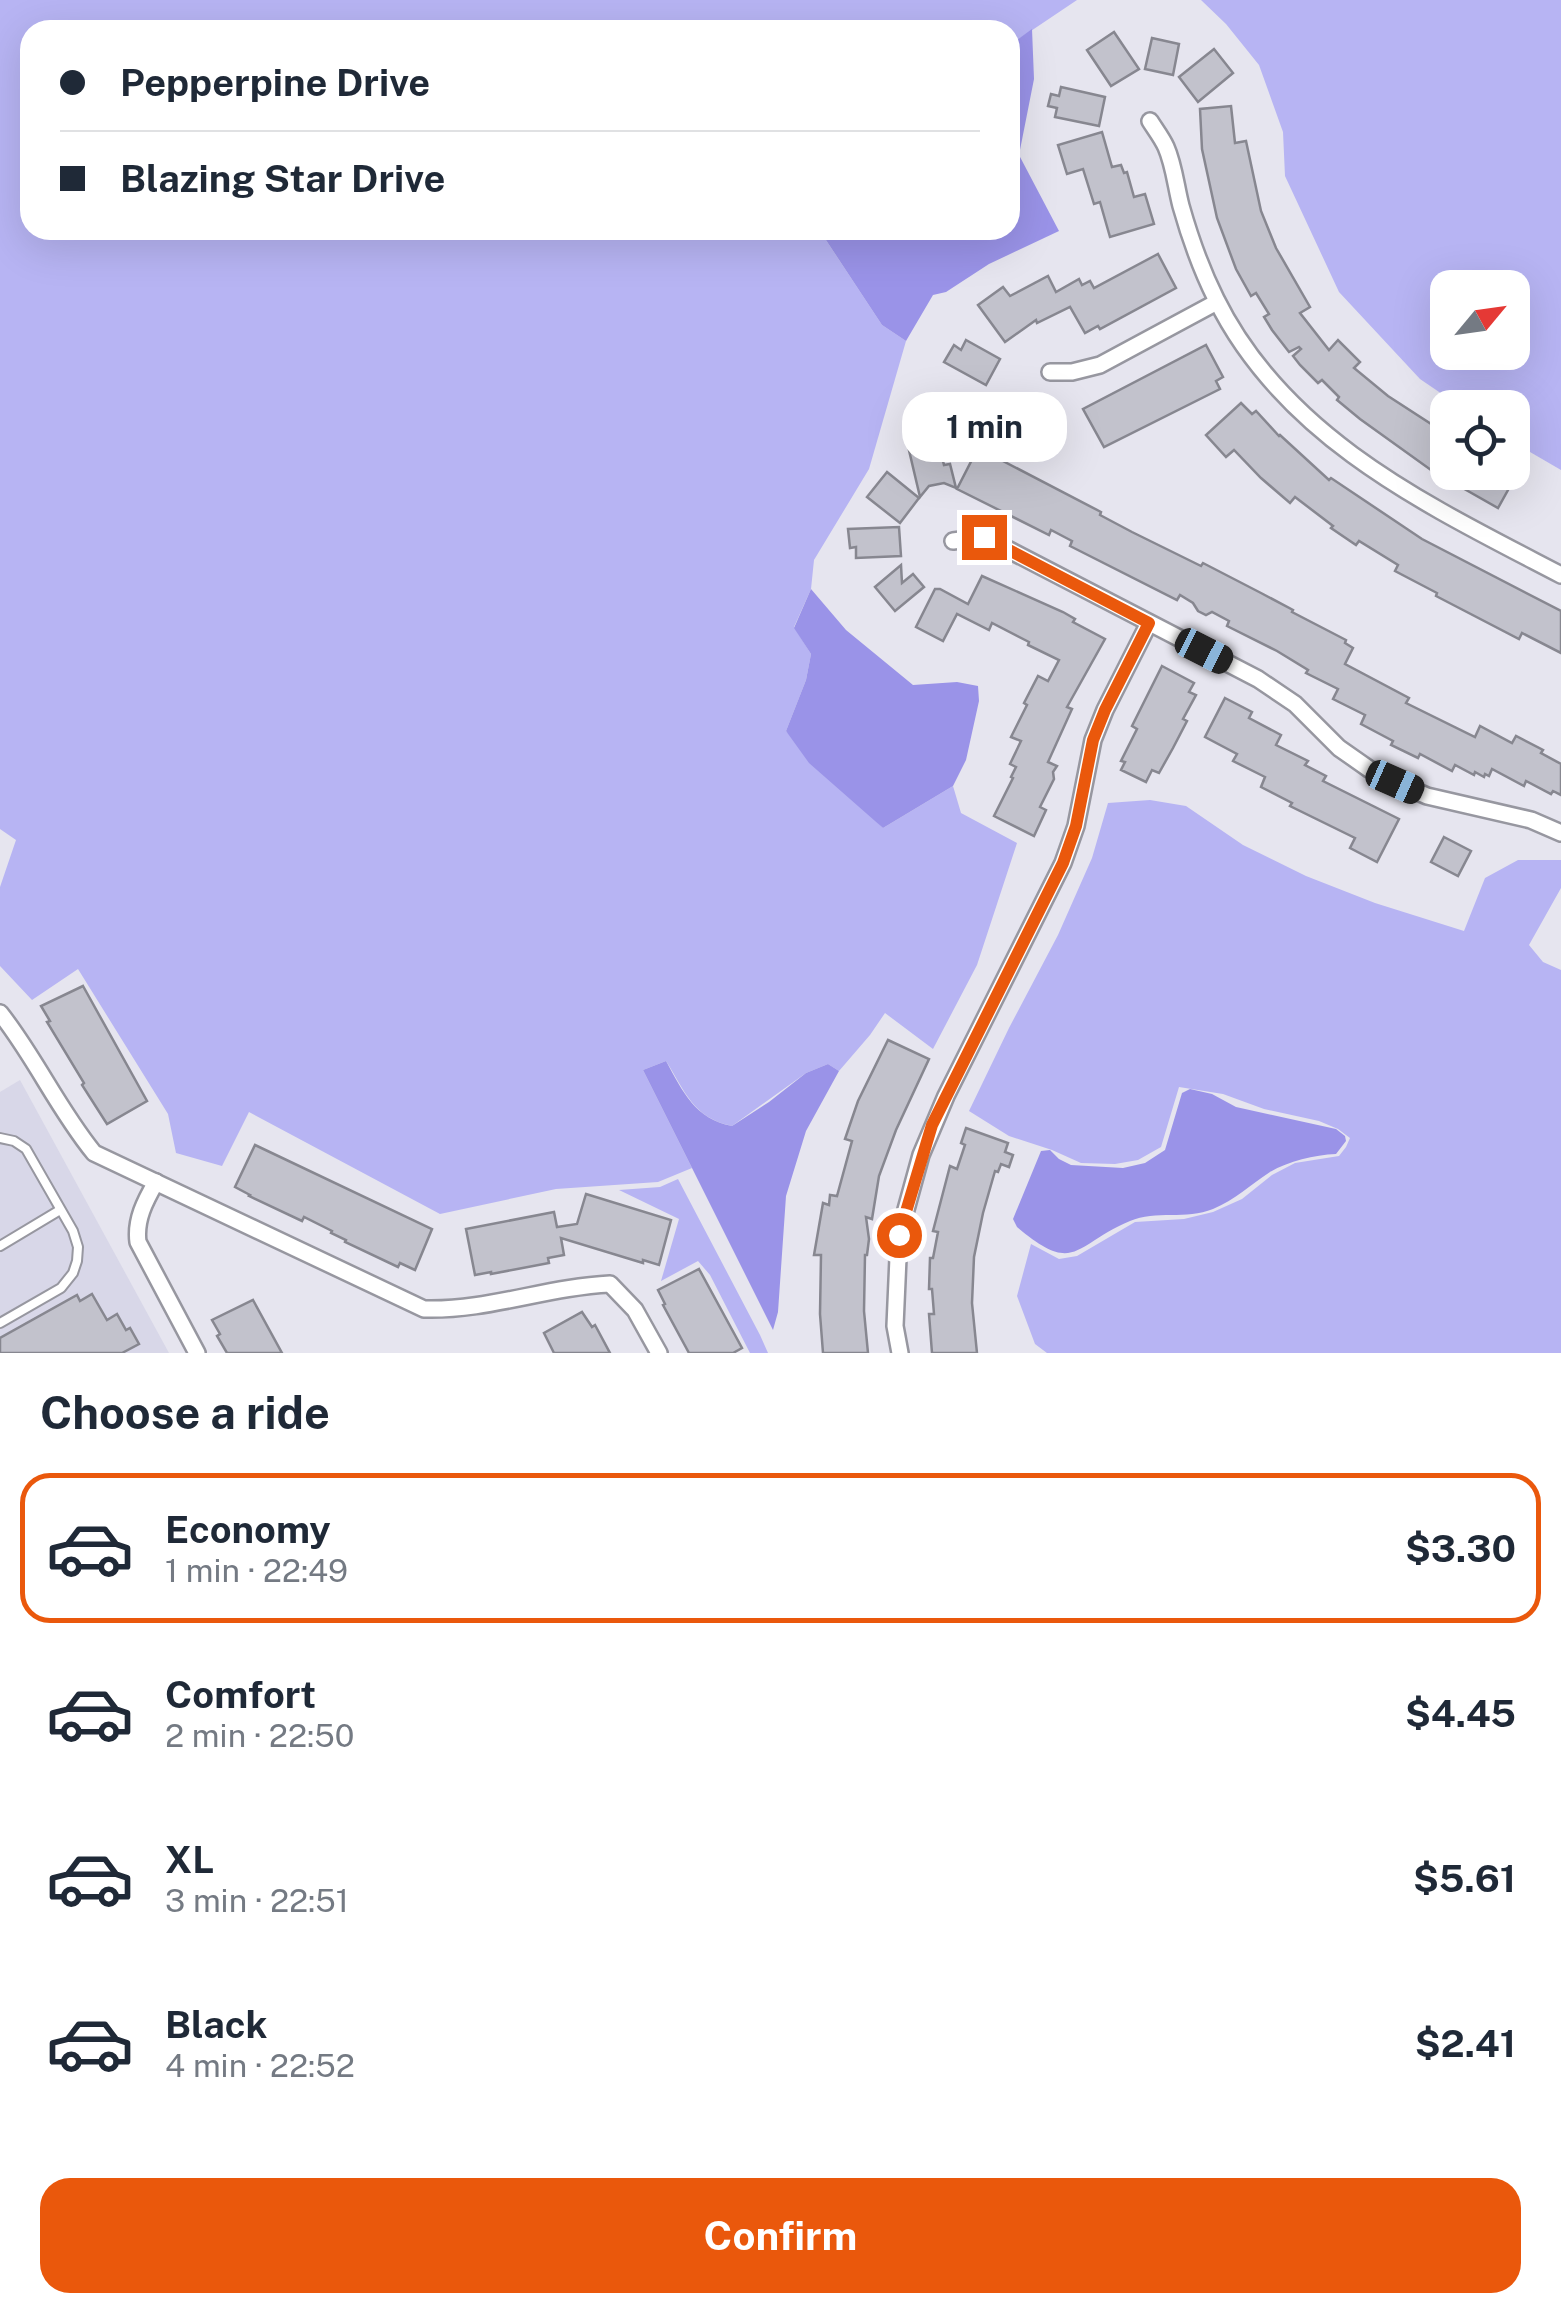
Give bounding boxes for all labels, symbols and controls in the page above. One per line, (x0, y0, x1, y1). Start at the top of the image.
text: Pepperpine Drive (120, 60, 430, 105)
text: Blazing Star Drive (120, 156, 445, 201)
north arrow (1430, 270, 1530, 370)
map controls (1430, 270, 1530, 490)
button: locate (1430, 390, 1530, 490)
callout: 1 min (902, 392, 1066, 462)
text: 1 min (946, 408, 1023, 445)
route end (962, 515, 1007, 560)
car (1170, 624, 1238, 678)
car (1361, 756, 1429, 808)
route start (877, 1213, 922, 1258)
text: Choose a ride (40, 1386, 330, 1439)
icon: car (45, 1503, 135, 1593)
text: Economy (165, 1507, 331, 1552)
text: $3.30 (1405, 1526, 1516, 1571)
text: 1 min · 22:49 (165, 1552, 348, 1589)
icon: car (45, 1668, 135, 1758)
text: Comfort (165, 1672, 316, 1717)
text: $4.45 (1405, 1691, 1516, 1736)
text: 2 min · 22:50 (165, 1717, 354, 1754)
icon: car (45, 1833, 135, 1923)
text: XL (165, 1837, 214, 1882)
text: $5.61 (1413, 1856, 1516, 1901)
text: 3 min · 22:51 (165, 1882, 349, 1919)
icon: car (45, 1998, 135, 2088)
text: Black (165, 2002, 268, 2047)
text: $2.41 (1415, 2021, 1516, 2066)
text: 4 min · 22:52 (165, 2047, 355, 2084)
button: Confirm (40, 2178, 1521, 2293)

